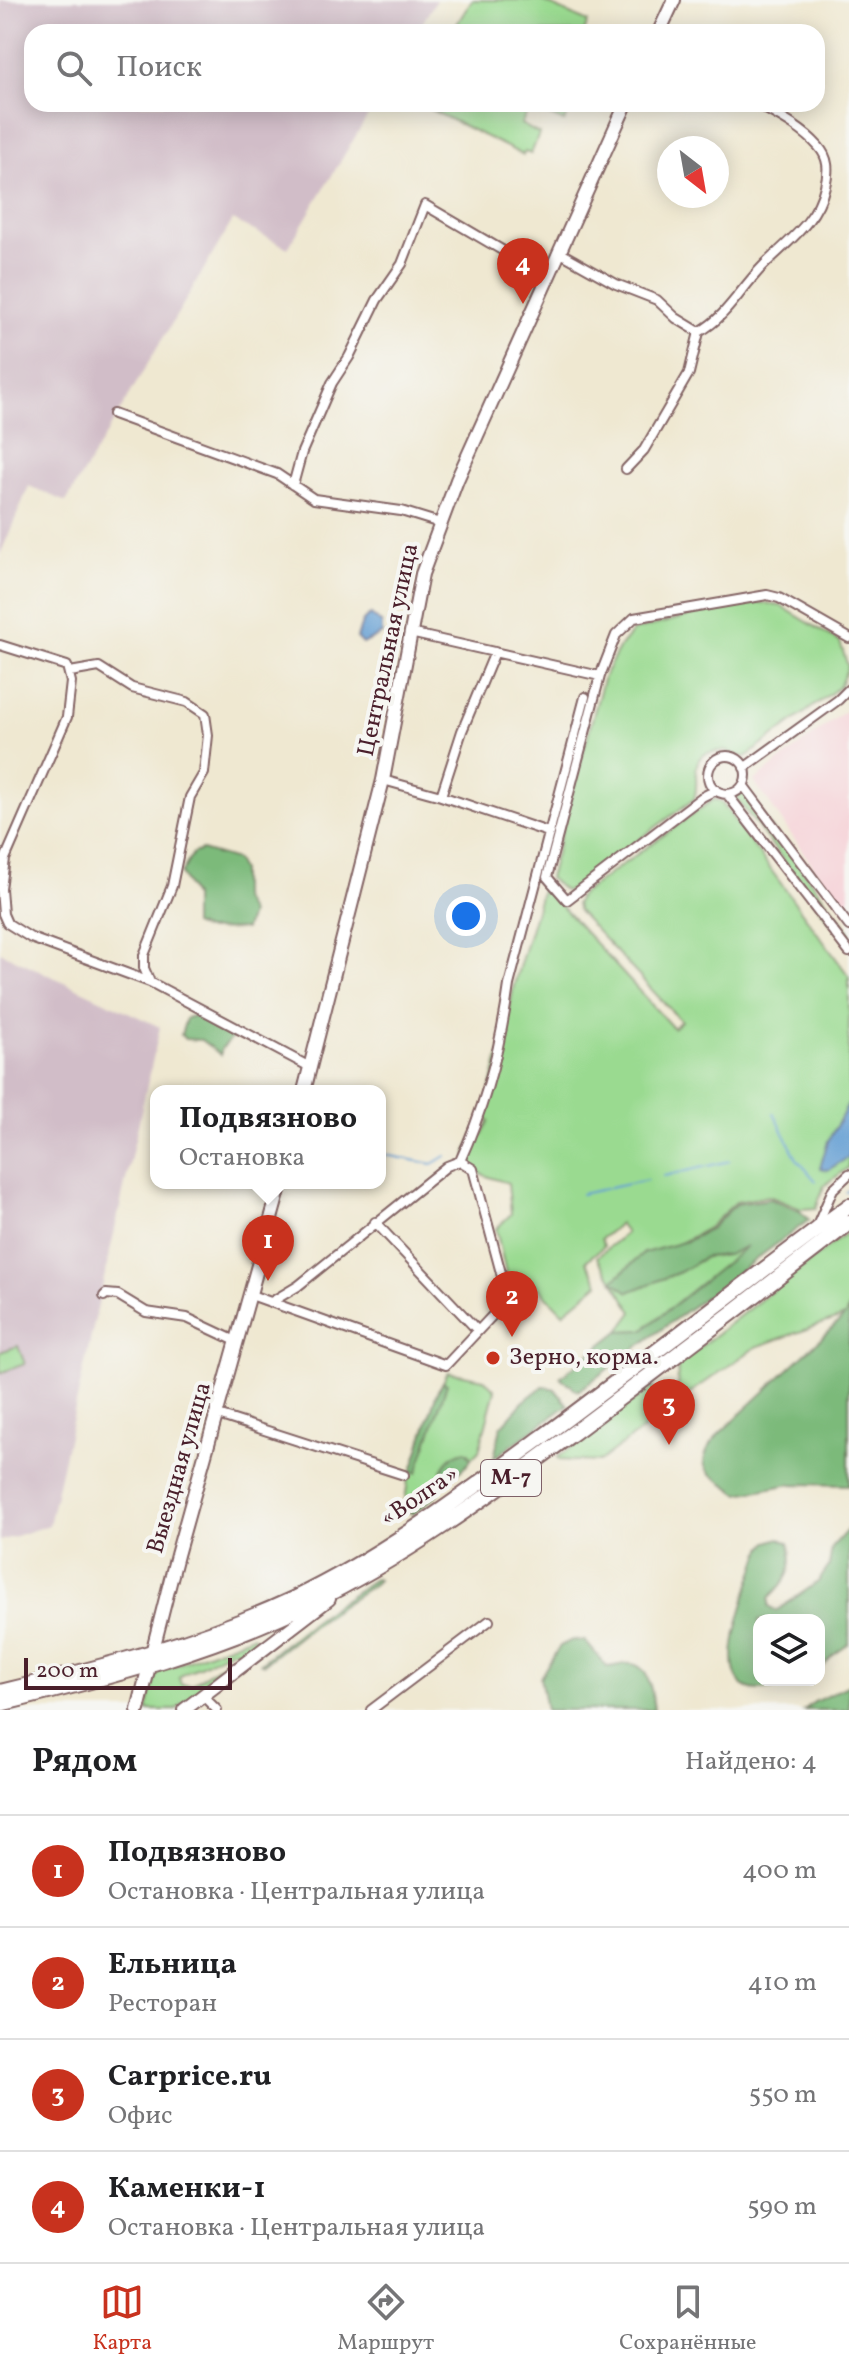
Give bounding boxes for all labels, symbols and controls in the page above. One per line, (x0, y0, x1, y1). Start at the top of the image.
search box (24, 24, 825, 112)
icon: search (52, 46, 96, 90)
text: Поиск (116, 47, 202, 89)
north arrow (657, 136, 729, 208)
pin: 4 (497, 238, 549, 304)
street label: Центральная улица (350, 540, 428, 760)
your location (446, 896, 486, 936)
popup (150, 1085, 386, 1189)
text: Подвязново (179, 1098, 357, 1140)
text: Остановка (179, 1140, 305, 1176)
pin: 1 (242, 1215, 294, 1281)
pin: 2 (486, 1271, 538, 1337)
place label: Зерно, корма. (509, 1341, 659, 1375)
marker: Зерно, корма. (484, 1349, 502, 1367)
street label: Выездная улица (139, 1378, 221, 1558)
pin: 3 (643, 1379, 695, 1445)
street label: «Волга» (374, 1458, 466, 1536)
road number: М-7 (481, 1460, 541, 1496)
map controls (753, 1614, 825, 1686)
button: layers (753, 1614, 825, 1686)
scale bar (24, 1654, 232, 1690)
text: 200 m (36, 1656, 98, 1687)
text: Рядом (32, 1739, 137, 1786)
text: Найдено: 4 (685, 1744, 817, 1780)
text: Подвязново (108, 1832, 286, 1874)
text: 1 (53, 1853, 63, 1889)
text: 400 m (742, 1853, 817, 1889)
text: Остановка · Центральная улица (108, 1874, 485, 1910)
text: Ельница (108, 1944, 237, 1986)
text: 2 (51, 1965, 65, 2001)
text: 410 m (748, 1965, 817, 2001)
text: Ресторан (108, 1986, 217, 2022)
text: Carprice.ru (108, 2056, 271, 2098)
text: 3 (51, 2077, 65, 2113)
text: 550 m (749, 2077, 817, 2113)
text: Офис (108, 2098, 173, 2134)
text: Каменки-1 (108, 2168, 265, 2210)
text: 4 (50, 2189, 66, 2225)
text: 590 m (747, 2189, 817, 2225)
text: Остановка · Центральная улица (108, 2210, 485, 2246)
tab: Карта (92, 2280, 152, 2359)
tab: Маршрут (337, 2280, 434, 2359)
tab: Сохранённые (619, 2280, 756, 2359)

